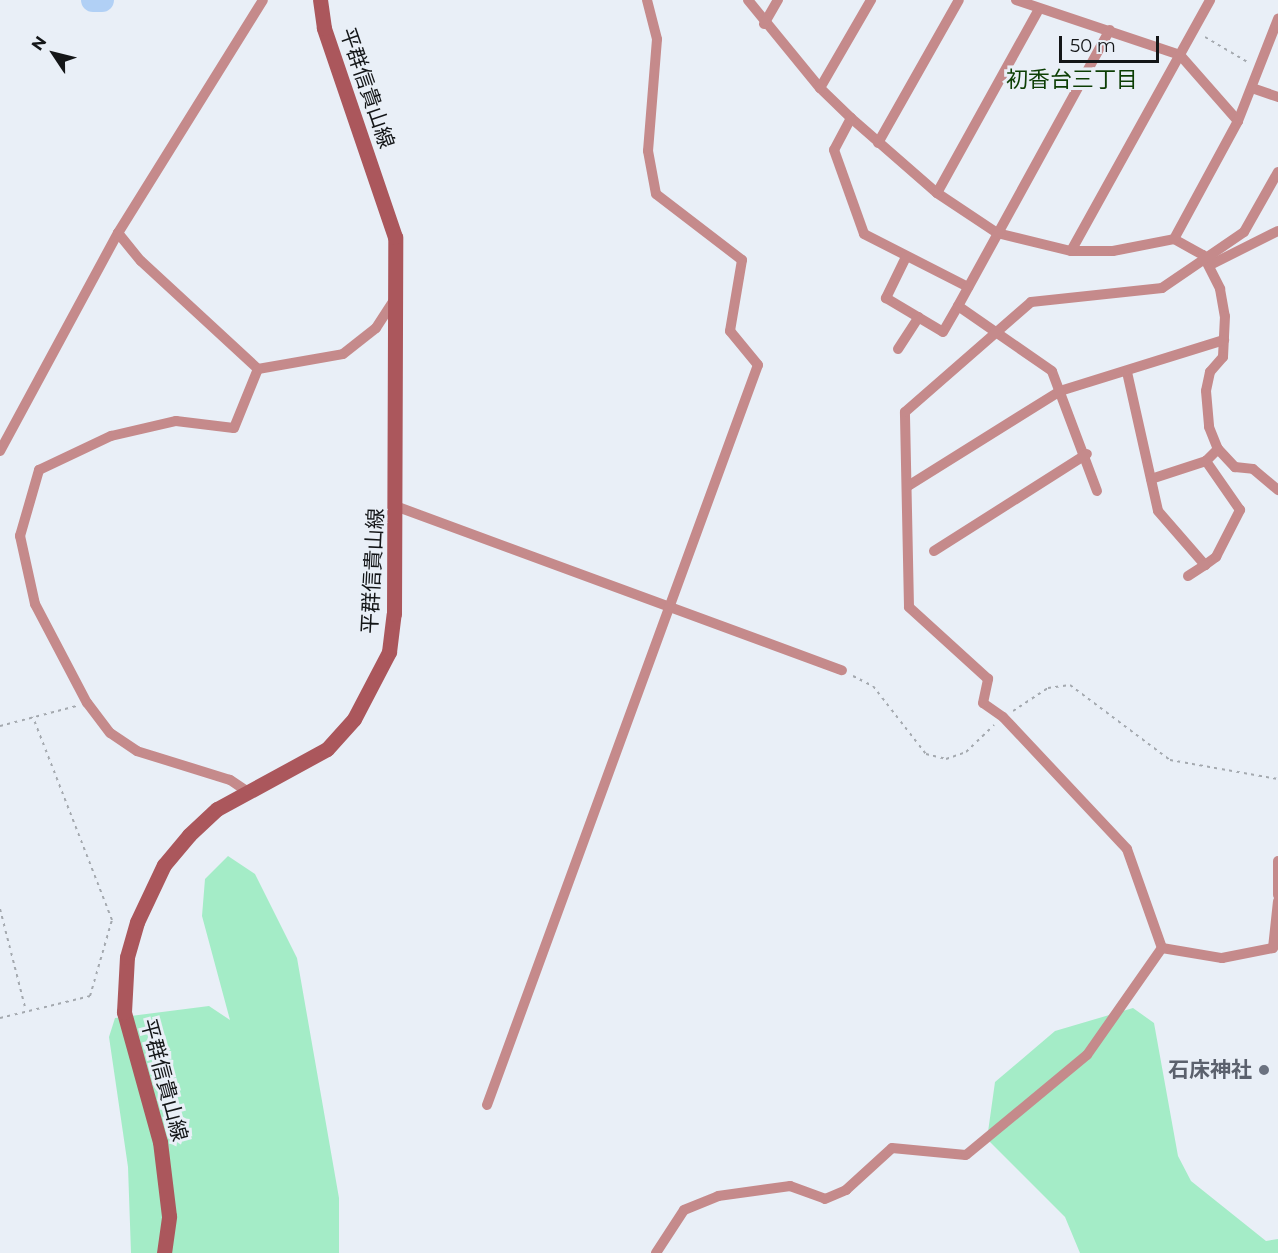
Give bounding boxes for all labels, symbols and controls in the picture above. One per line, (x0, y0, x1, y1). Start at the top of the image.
north arrow (24, 24, 84, 84)
street label: 平群信貴山線 (335, 24, 399, 152)
scale bar (1062, 24, 1162, 62)
text: N (27, 33, 50, 54)
text: 50 m (1070, 35, 1116, 57)
district label: 初香台三丁目 (1006, 67, 1138, 93)
street label: 平群信貴山線 (357, 507, 389, 635)
street label: 平群信貴山線 (136, 1016, 192, 1144)
place label: 石床神社 (1168, 1057, 1252, 1083)
marker: 石床神社 (1257, 1063, 1271, 1077)

